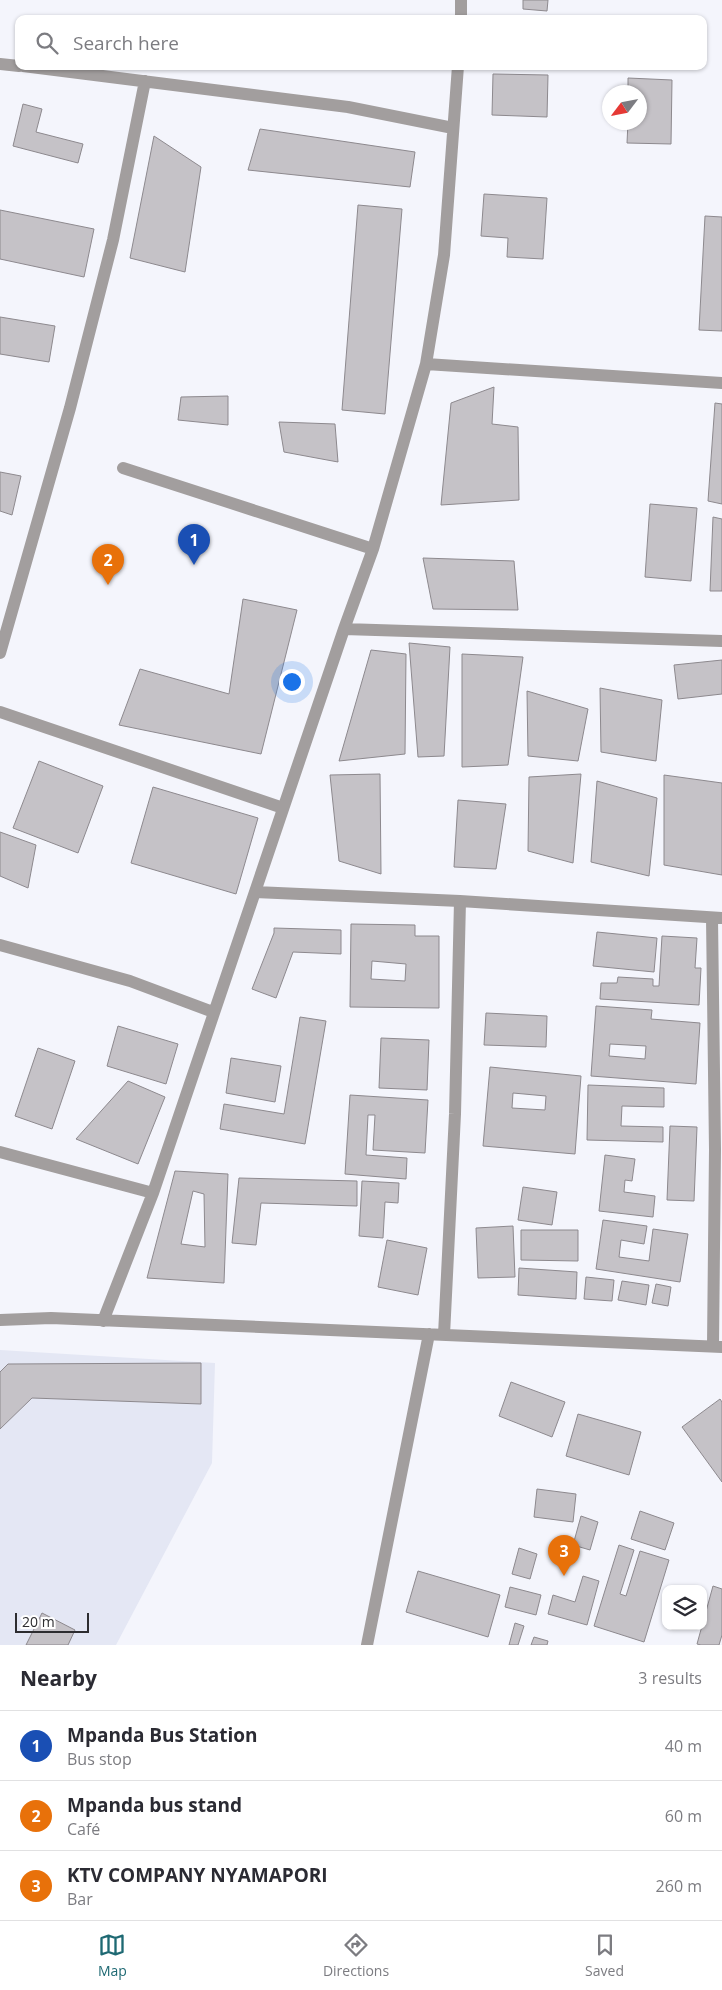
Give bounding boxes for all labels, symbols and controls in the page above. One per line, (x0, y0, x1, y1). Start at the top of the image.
search box (15, 15, 707, 70)
icon: search (33, 29, 61, 57)
text: Search here (73, 30, 179, 56)
north arrow (602, 85, 647, 130)
pin: 1 (178, 524, 210, 565)
pin: 2 (92, 544, 124, 585)
your location (279, 669, 305, 695)
pin: 3 (548, 1535, 580, 1576)
map controls (662, 1585, 707, 1630)
button: layers (662, 1585, 707, 1630)
scale bar (15, 1610, 89, 1633)
text: 20 m (22, 1612, 55, 1631)
text: Nearby (20, 1664, 97, 1692)
text: 3 results (638, 1667, 702, 1689)
text: Mpanda Bus Station (67, 1722, 257, 1748)
text: 1 (31, 1735, 41, 1757)
text: 40 m (665, 1735, 702, 1757)
text: Bus stop (67, 1748, 132, 1770)
text: Mpanda bus stand (67, 1792, 242, 1818)
text: 2 (31, 1805, 41, 1827)
text: 60 m (665, 1805, 702, 1827)
text: Café (67, 1818, 100, 1840)
text: KTV COMPANY NYAMAPORI (67, 1862, 328, 1888)
text: 3 (31, 1875, 41, 1897)
text: 260 m (656, 1875, 702, 1897)
text: Bar (67, 1888, 93, 1910)
tab: Map (98, 1931, 127, 1980)
tab: Directions (323, 1931, 389, 1980)
tab: Saved (585, 1931, 624, 1980)

